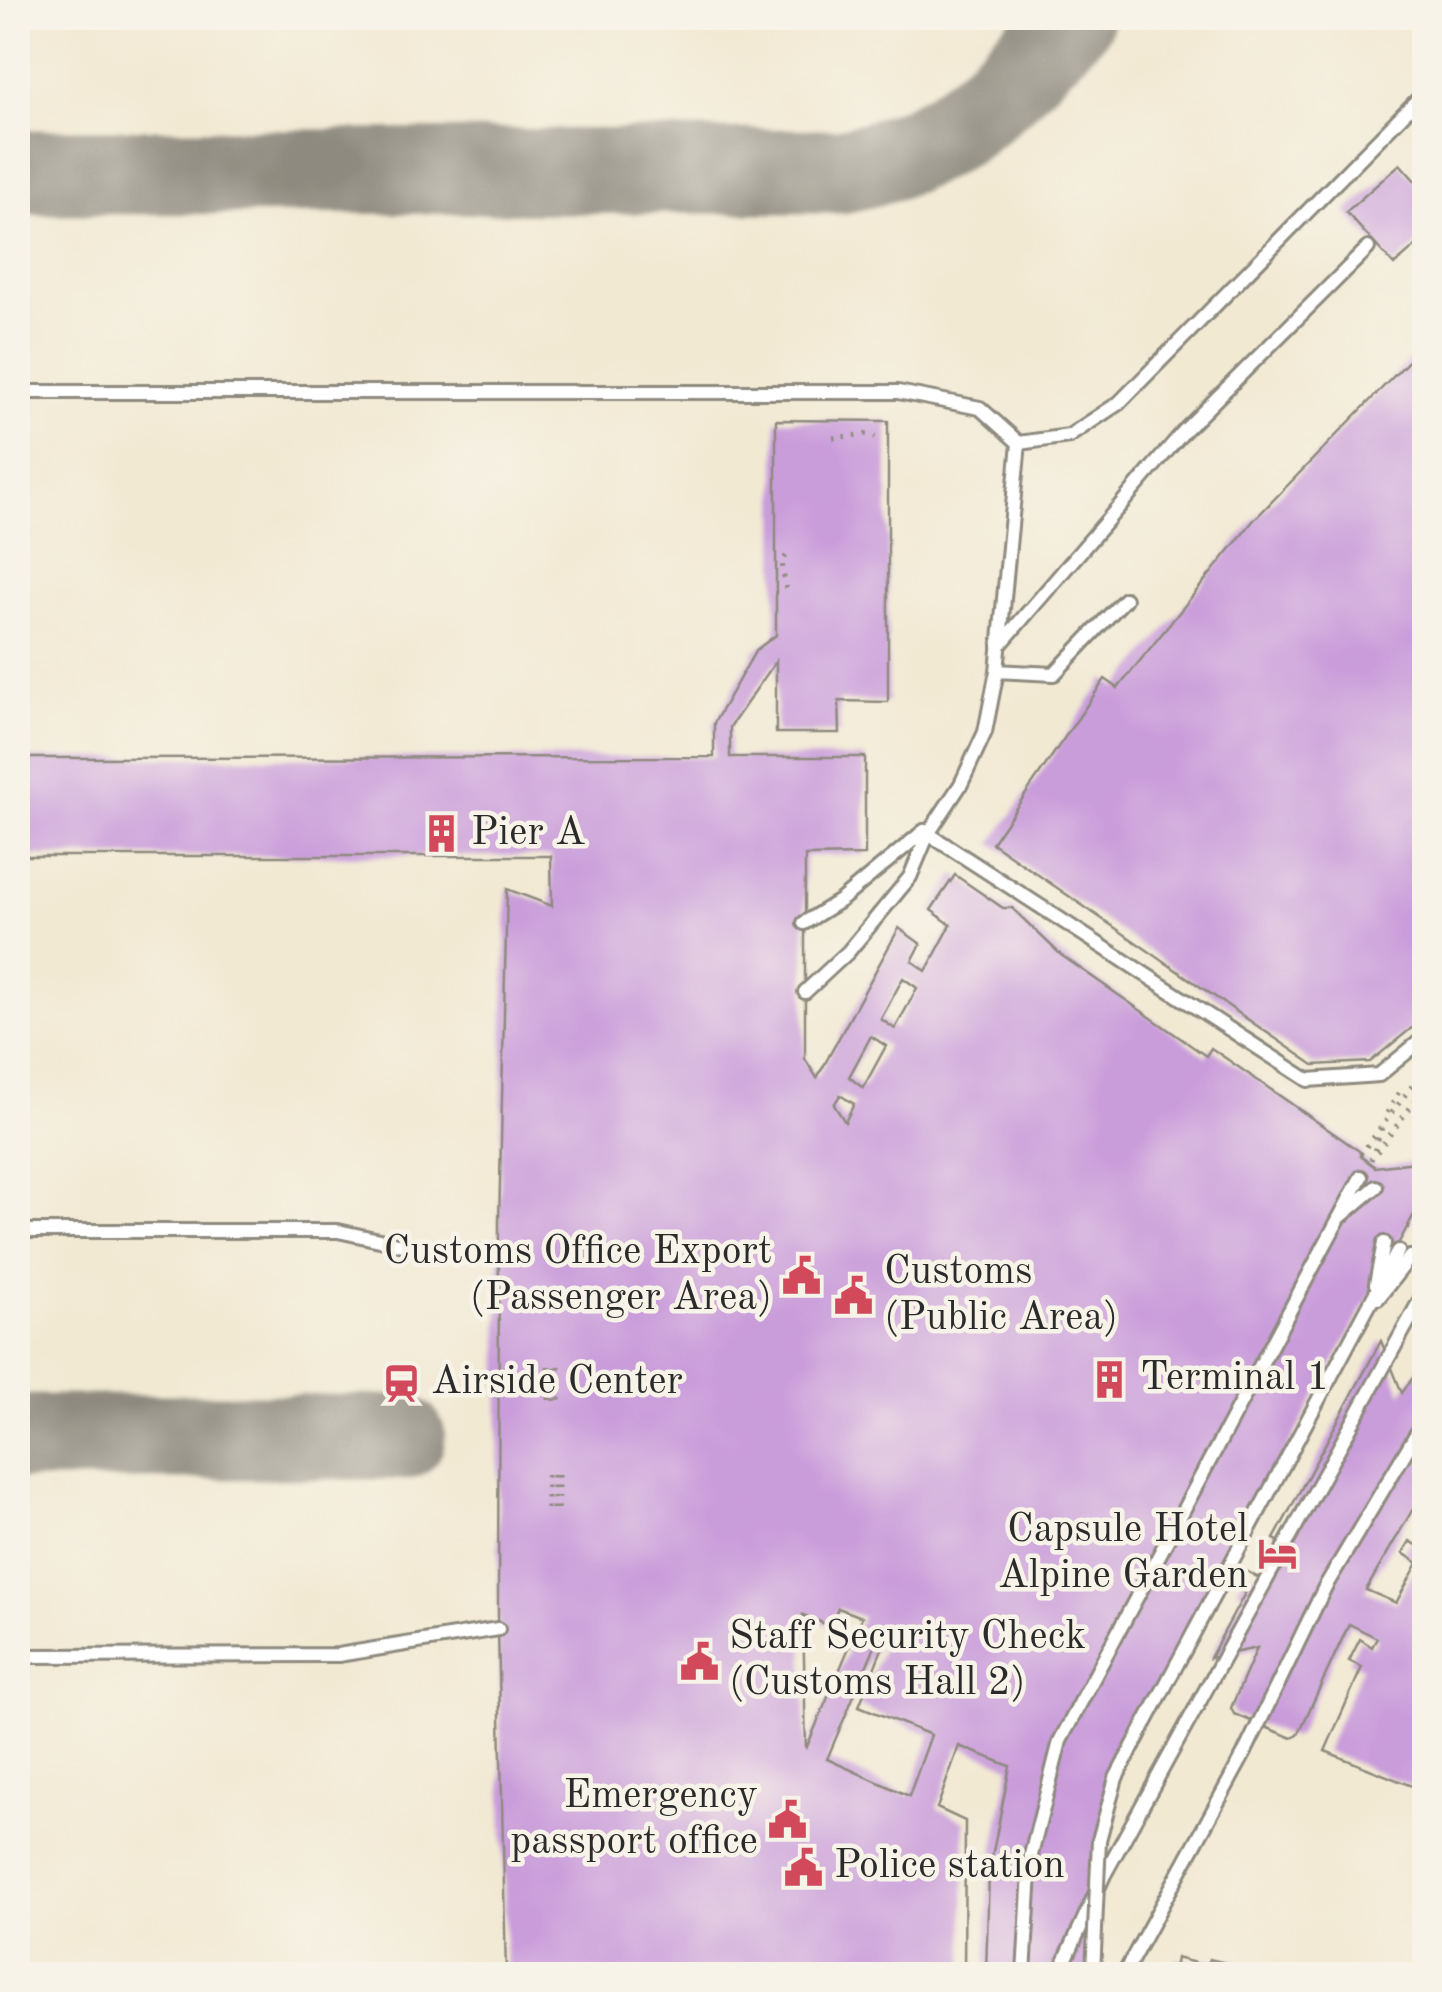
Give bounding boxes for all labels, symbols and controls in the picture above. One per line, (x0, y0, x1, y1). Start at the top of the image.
building icon: Pier A (420, 813, 462, 855)
place label: Pier A (471, 814, 586, 854)
place label: Customs Office Export (Passenger Area) (384, 1233, 772, 1319)
place label: Customs (Public Area) (884, 1253, 1118, 1339)
public building icon: Customs Office Export (Passenger Area) (781, 1255, 823, 1297)
public building icon: Customs (Public Area) (833, 1275, 875, 1317)
building icon: Terminal 1 (1089, 1358, 1131, 1400)
place label: Terminal 1 (1140, 1359, 1330, 1399)
station icon: Airside Center (380, 1362, 422, 1404)
place label: Airside Center (431, 1363, 683, 1403)
place label: Capsule Hotel Alpine Garden (998, 1511, 1248, 1597)
hotel icon: Capsule Hotel Alpine Garden (1257, 1533, 1299, 1575)
place label: Staff Security Check (Customs Hall 2) (729, 1618, 1086, 1704)
public building icon: Staff Security Check (Customs Hall 2) (678, 1640, 720, 1682)
place label: Emergency passport office (511, 1777, 758, 1863)
public building icon: Emergency passport office (767, 1799, 809, 1841)
public building icon: Police station (783, 1846, 825, 1888)
place label: Police station (834, 1847, 1065, 1887)

